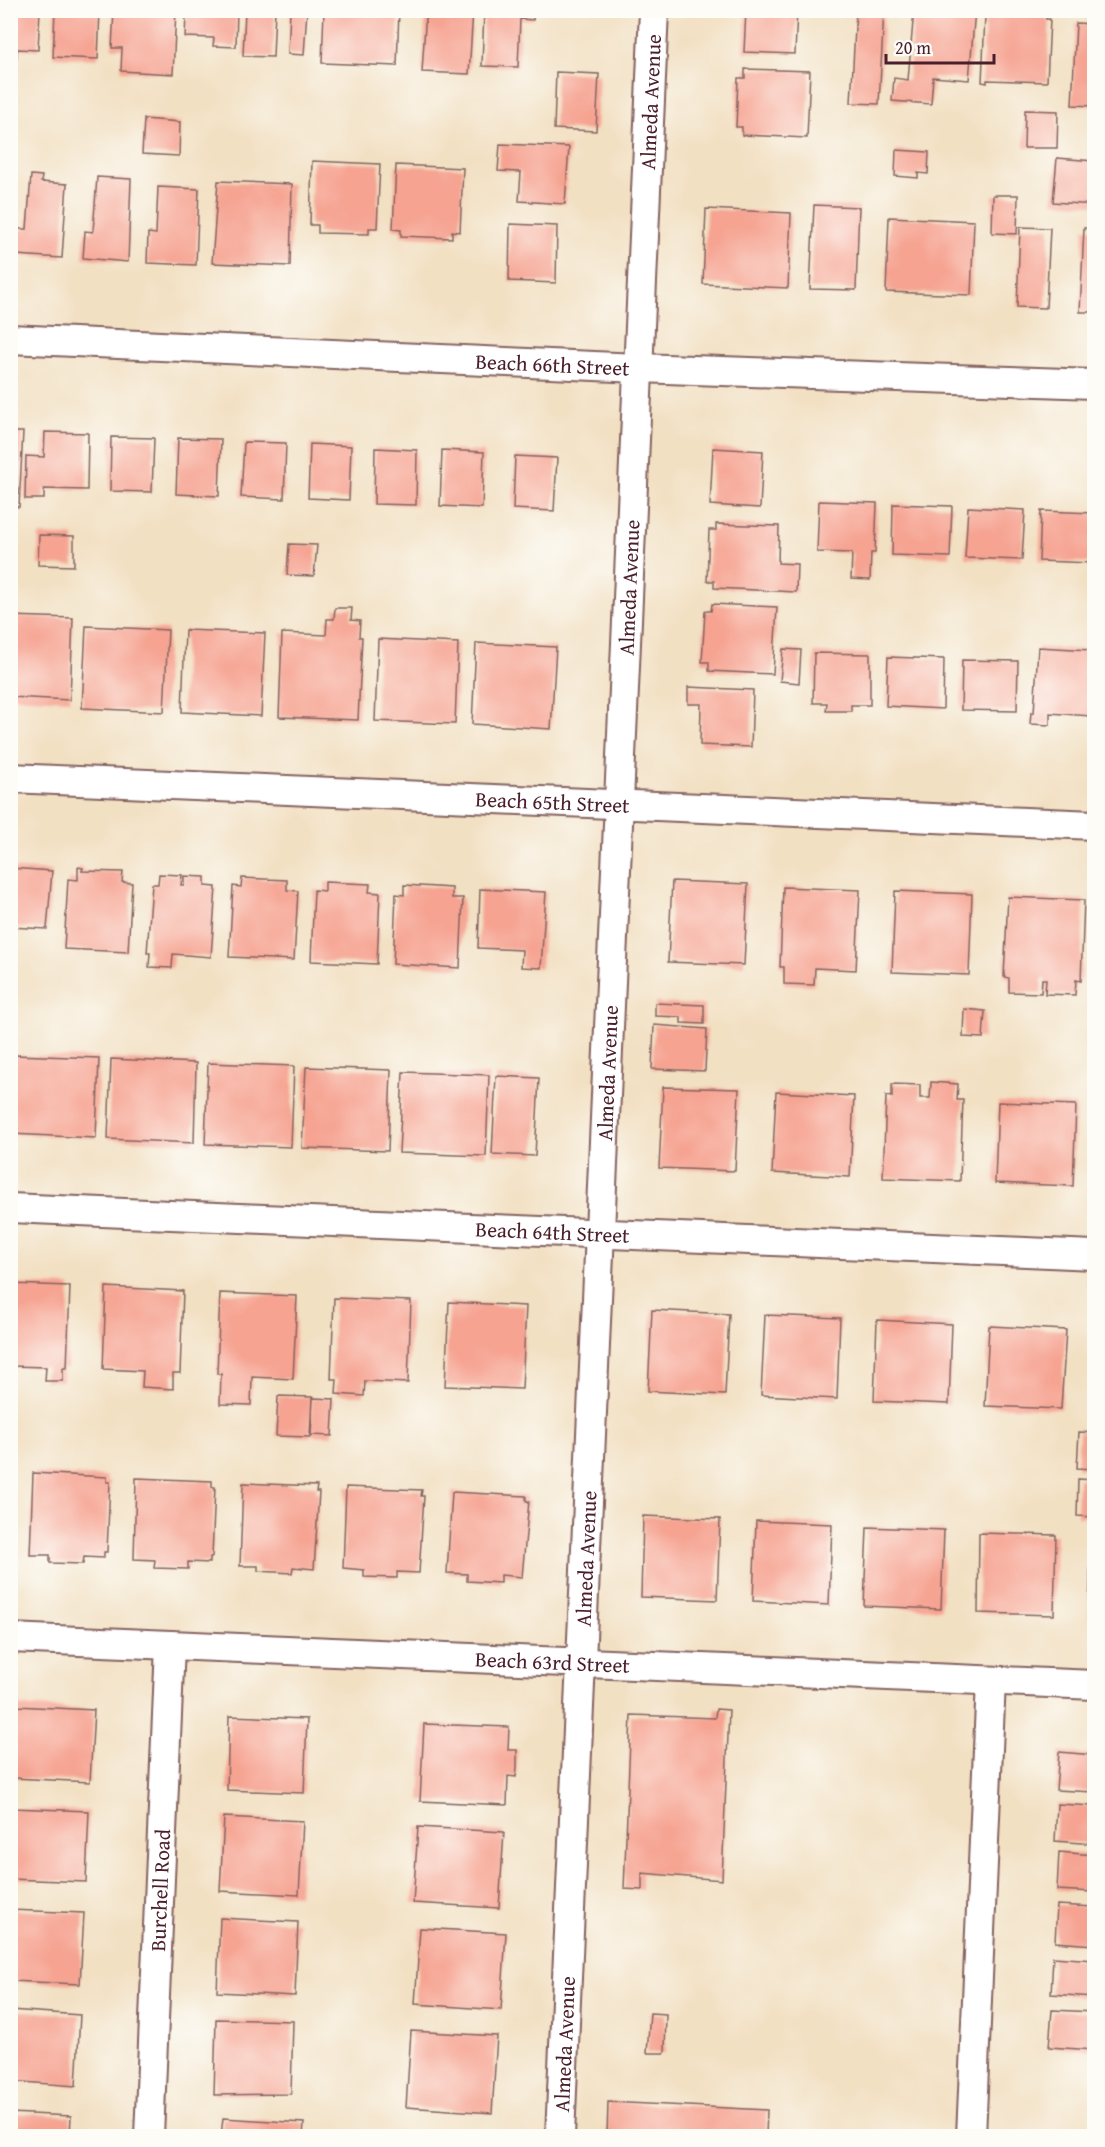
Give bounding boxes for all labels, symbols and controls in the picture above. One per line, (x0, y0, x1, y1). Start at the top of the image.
scale bar (886, 27, 994, 65)
street label: Almeda Avenue (631, 33, 668, 171)
text: 20 m (895, 34, 931, 61)
street label: Beach 66th Street (475, 345, 631, 383)
street label: Almeda Avenue (610, 519, 647, 656)
street label: Beach 65th Street (475, 783, 631, 820)
street label: Almeda Avenue (589, 1004, 625, 1142)
street label: Beach 64th Street (475, 1213, 631, 1250)
street label: Almeda Avenue (567, 1490, 604, 1627)
street label: Beach 63rd Street (474, 1643, 631, 1680)
street label: Burchell Road (141, 1827, 178, 1952)
street label: Almeda Avenue (546, 1975, 583, 2113)

